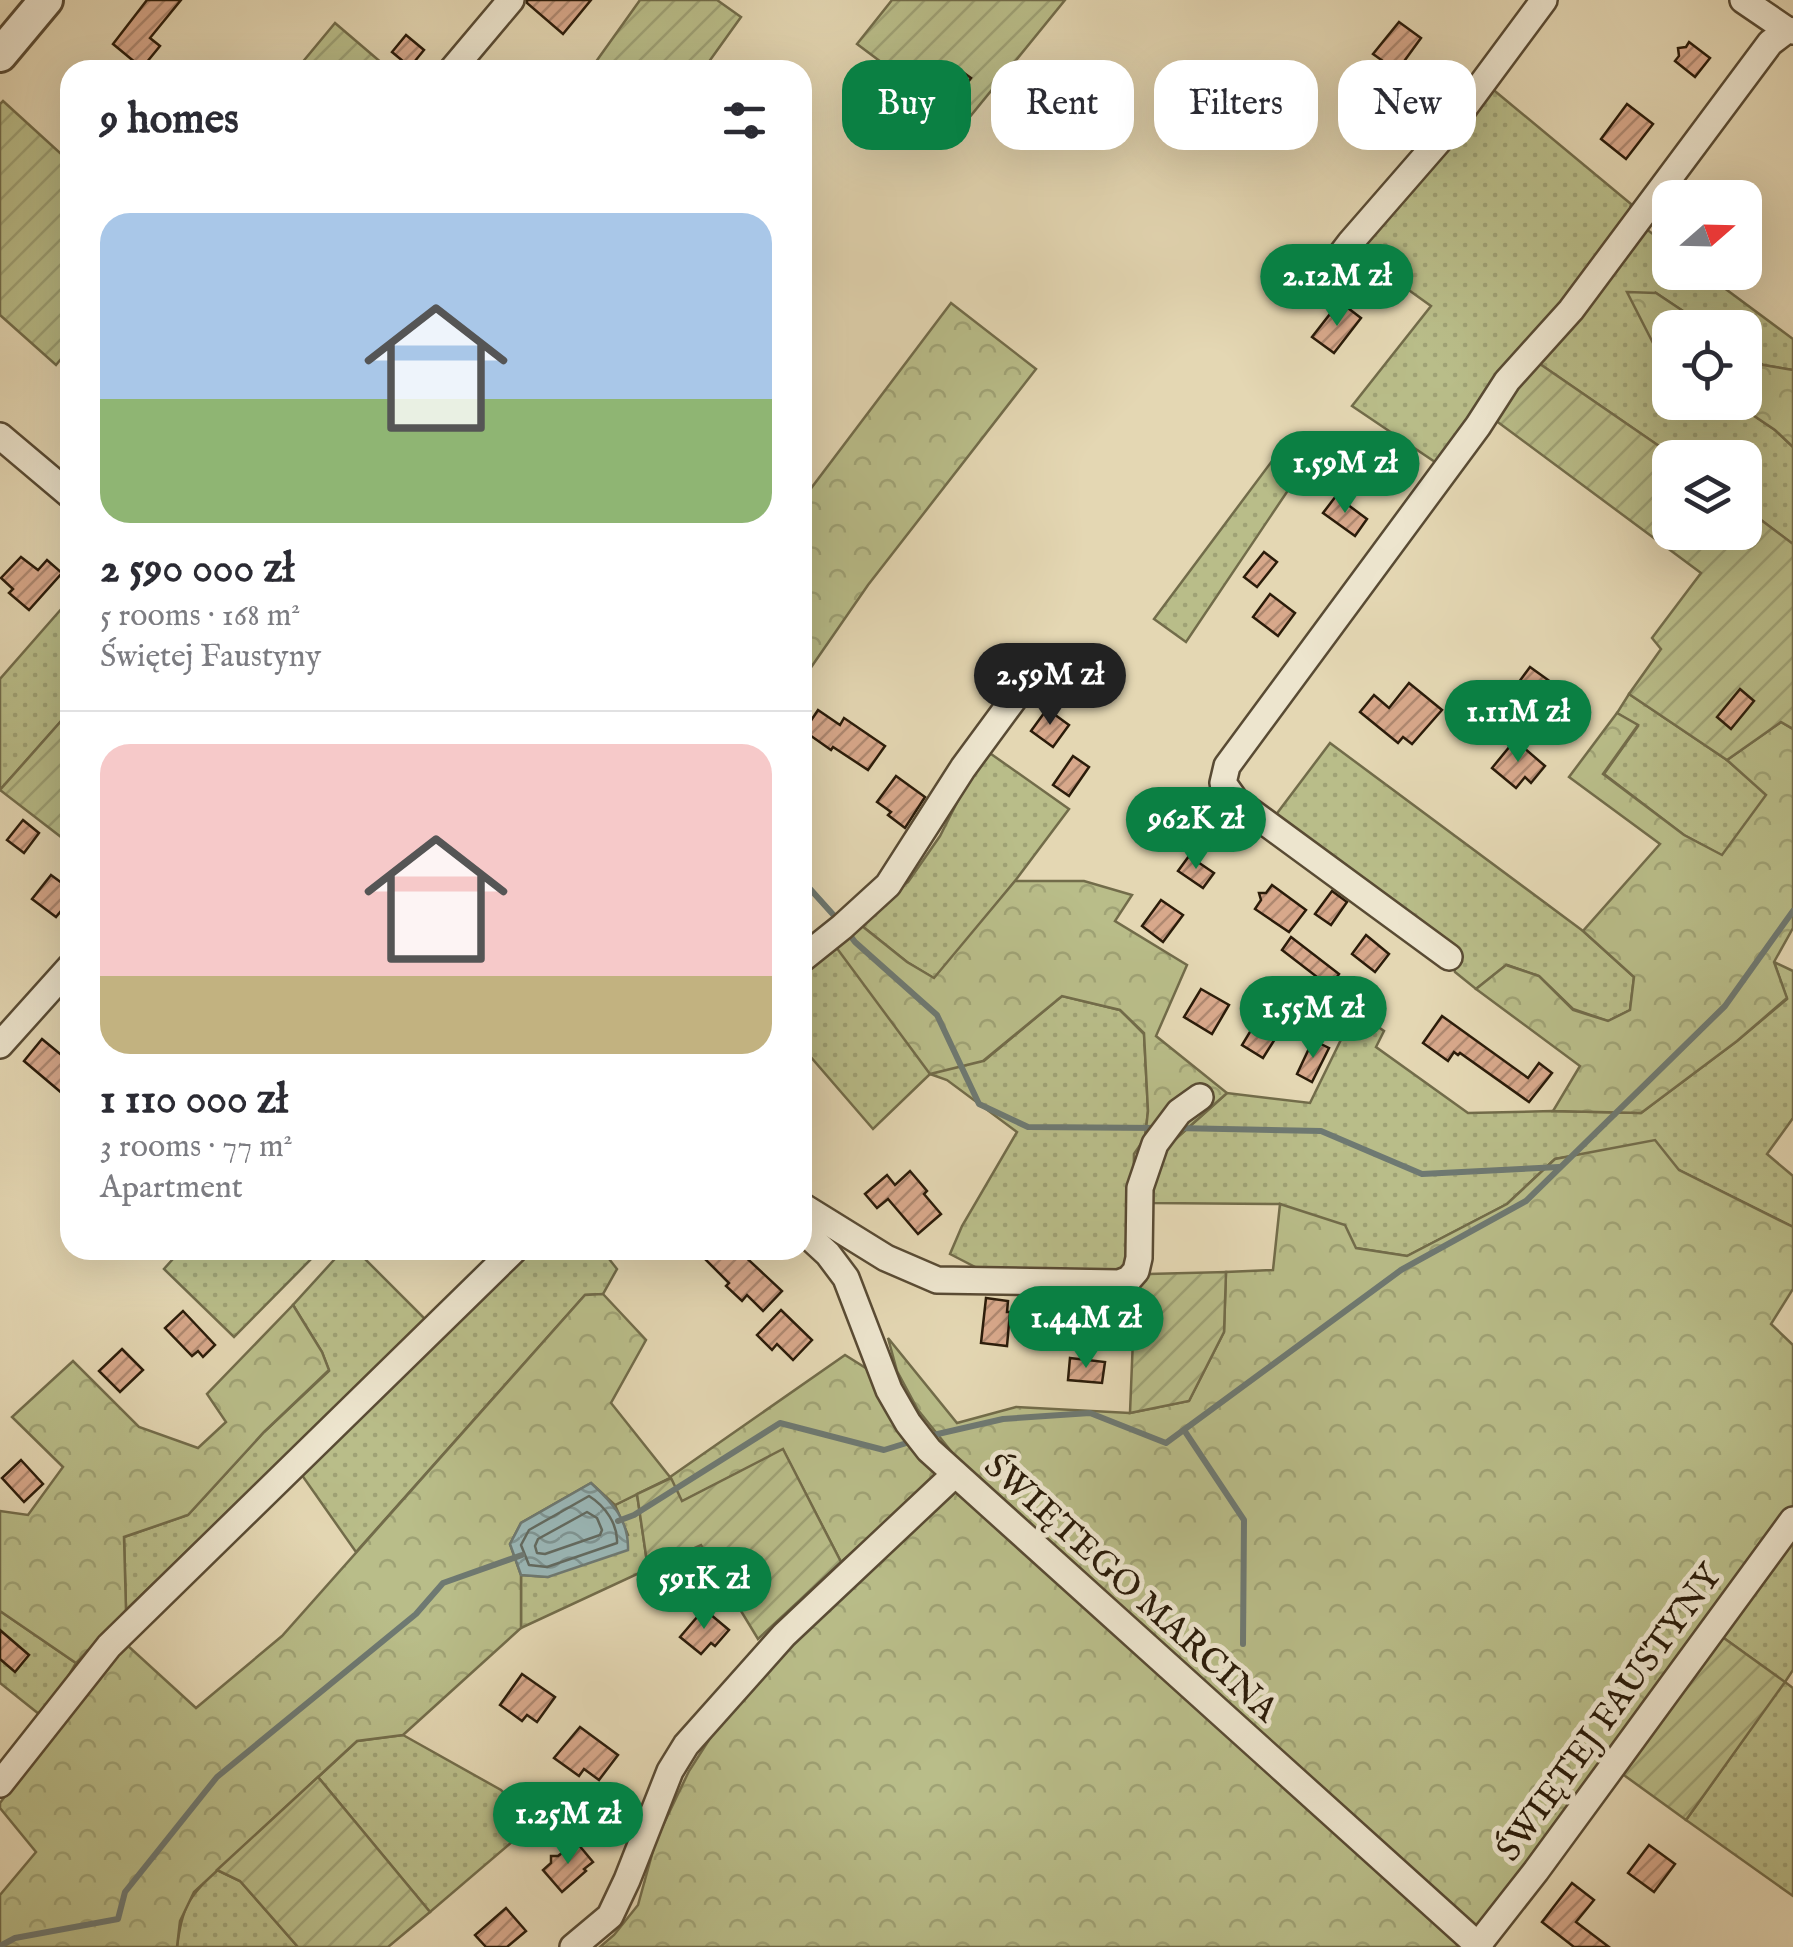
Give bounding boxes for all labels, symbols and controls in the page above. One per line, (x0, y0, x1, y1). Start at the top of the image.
chip: Buy (842, 60, 971, 150)
chip: Rent (991, 60, 1134, 150)
chip: Filters (1154, 60, 1318, 150)
chip: New (1338, 60, 1476, 150)
icon: filters (717, 93, 772, 148)
text: 9 homes (100, 94, 239, 147)
north arrow (1652, 180, 1762, 290)
map controls (1652, 180, 1762, 550)
pin: 2.12M zł (1234, 244, 1440, 329)
text: 2.12M zł (1282, 256, 1392, 297)
icon: home (346, 278, 526, 458)
button: locate (1652, 310, 1762, 420)
pin: 1.59M zł (1242, 431, 1448, 516)
button: layers (1652, 440, 1762, 550)
text: 1.59M zł (1293, 443, 1398, 484)
text: 2 590 000 zł (100, 543, 294, 596)
text: 5 rooms · 168 m² (100, 596, 300, 637)
text: Świętej Faustyny (100, 637, 321, 678)
pin: 2.59M zł (947, 643, 1153, 728)
text: 2.59M zł (996, 655, 1104, 696)
pin: 1.11M zł (1415, 680, 1621, 765)
text: 1.11M zł (1466, 692, 1570, 733)
pin: 962K zł (1104, 787, 1288, 872)
text: 962K zł (1148, 799, 1244, 840)
icon: home (346, 809, 526, 989)
pin: 1.55M zł (1210, 976, 1416, 1061)
text: 1.55M zł (1262, 988, 1364, 1029)
text: 1 110 000 zł (100, 1074, 288, 1127)
text: 3 rooms · 77 m² (100, 1127, 293, 1168)
text: Apartment (100, 1168, 243, 1209)
pin: 1.44M zł (983, 1286, 1189, 1371)
text: 1.44M zł (1030, 1298, 1142, 1339)
street label: ŚWIĘTEGO MARCINA (974, 1444, 1288, 1734)
pin: 591K zł (612, 1547, 796, 1632)
street label: ŚWIĘTEJ FAUSTYNY (1486, 1554, 1734, 1871)
text: 591K zł (658, 1559, 750, 1600)
pin: 1.25M zł (465, 1782, 671, 1867)
text: 1.25M zł (515, 1794, 621, 1835)

